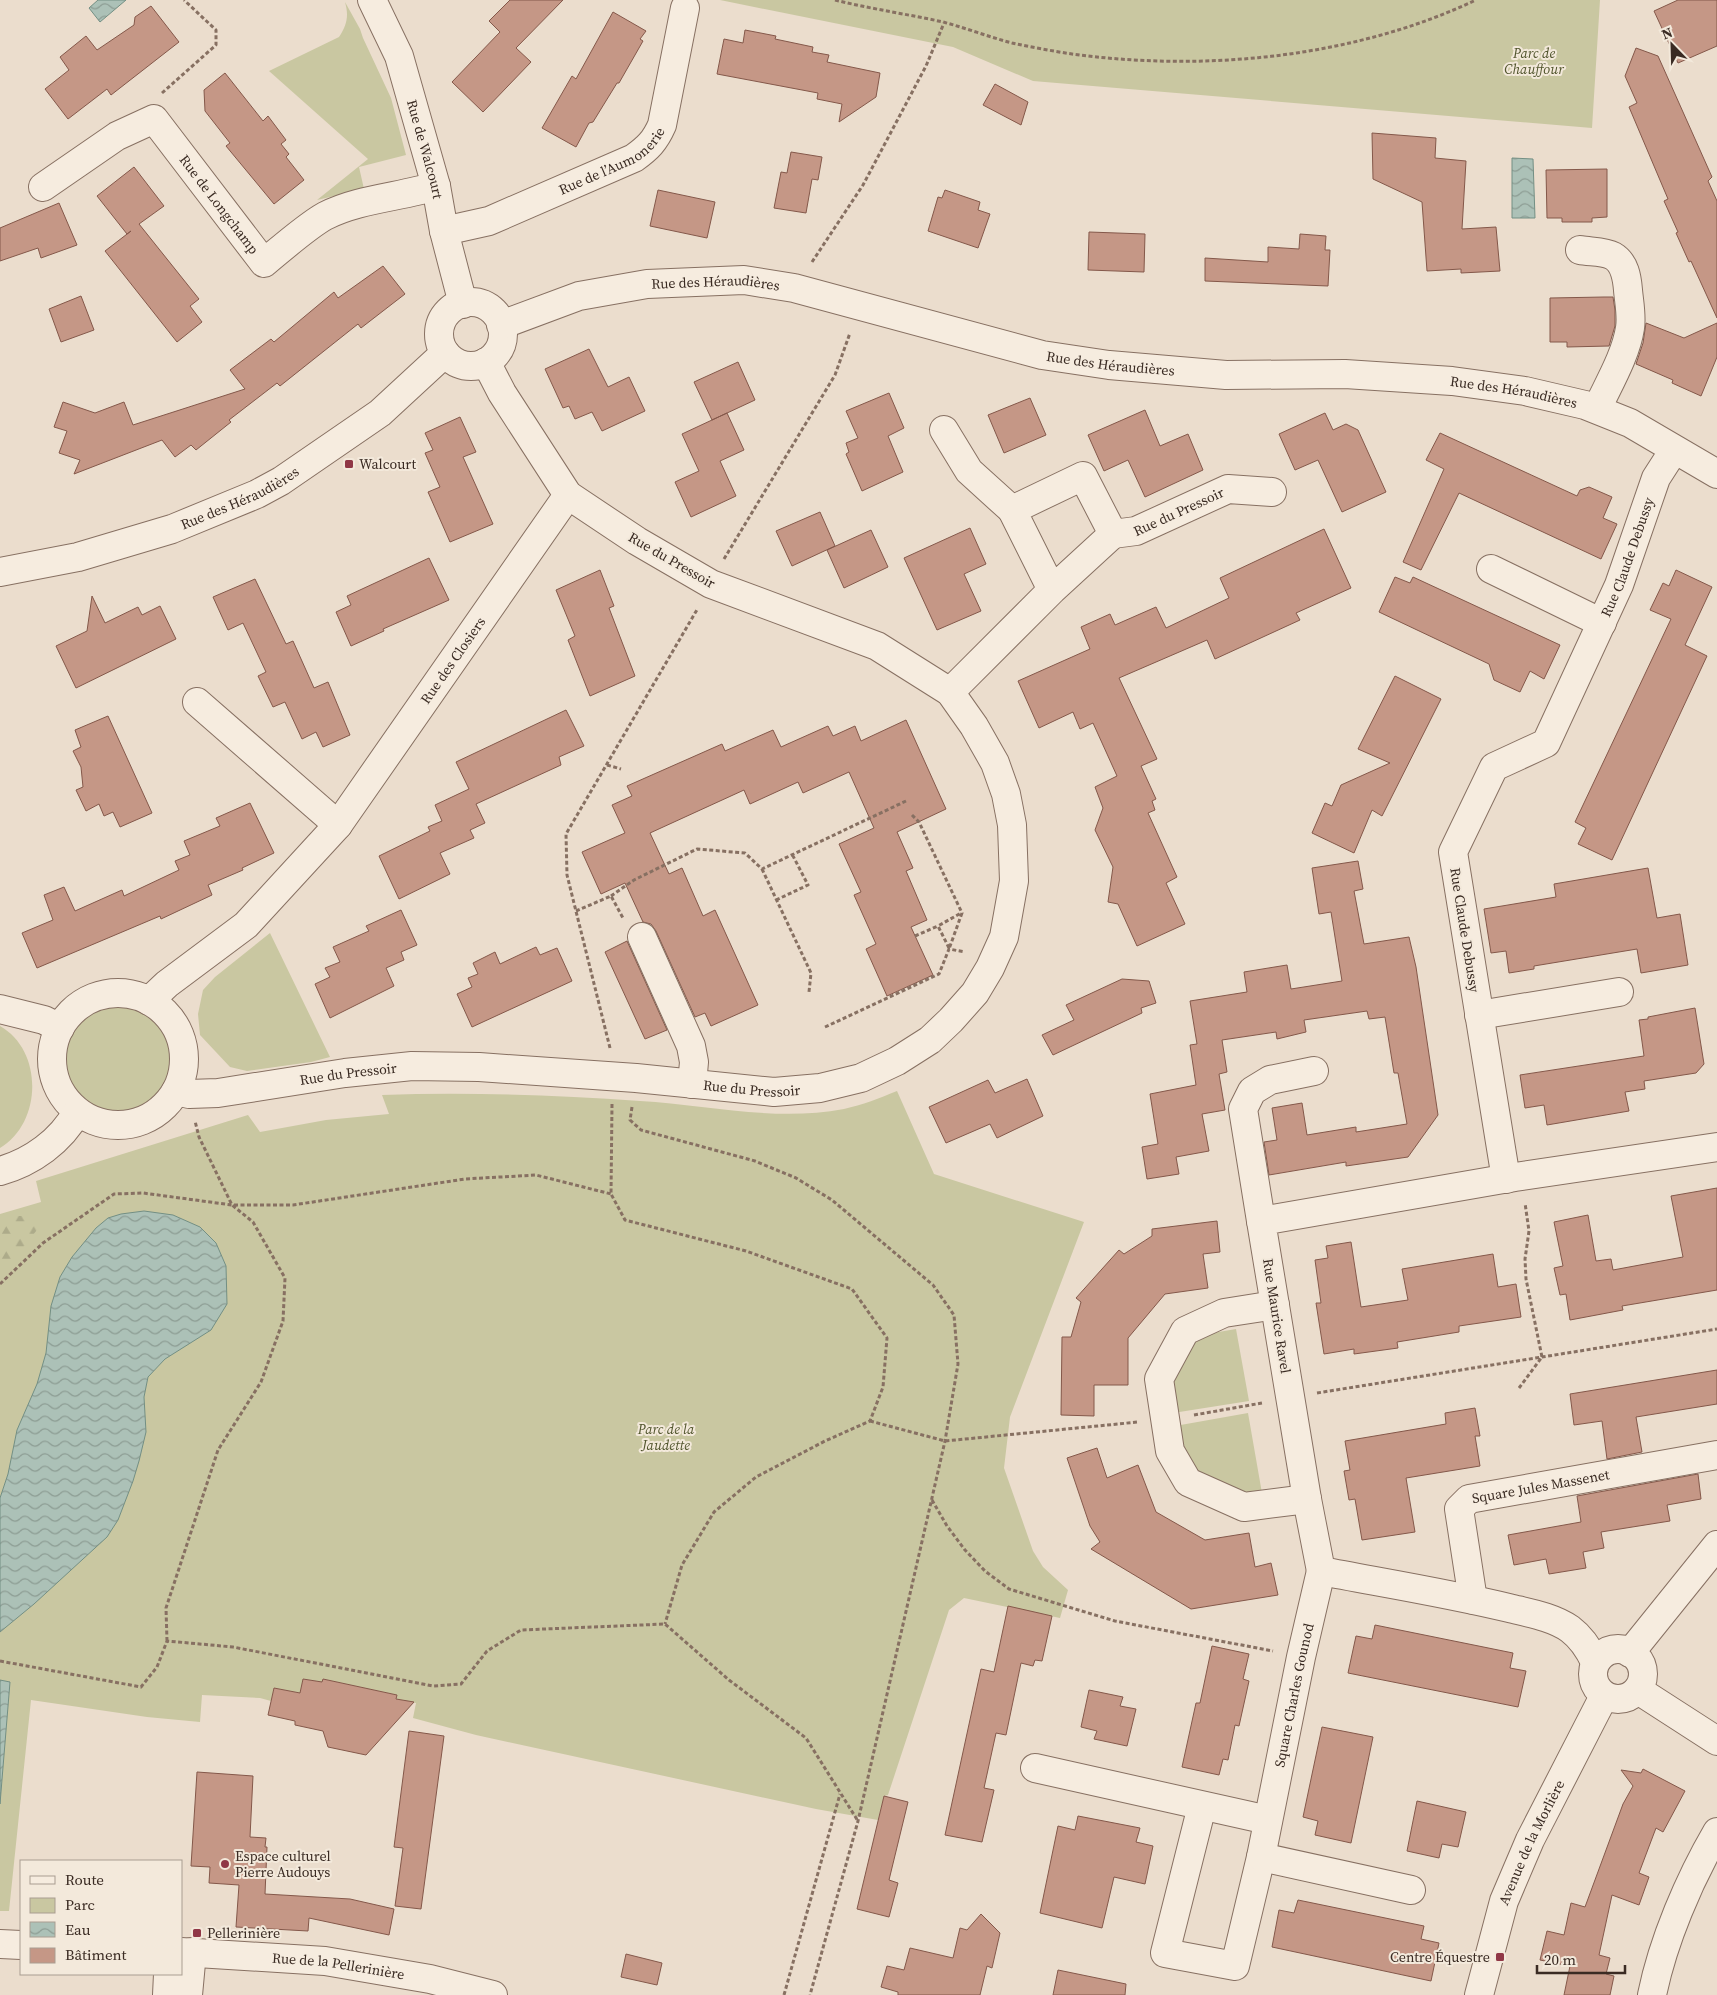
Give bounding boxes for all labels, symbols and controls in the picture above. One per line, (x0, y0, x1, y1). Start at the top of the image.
north arrow (1647, 20, 1697, 70)
text: N (1658, 22, 1676, 44)
park label: Parc de Chauffour (1504, 43, 1564, 79)
street label: Rue de Walcourt (402, 97, 448, 201)
street label: Rue de l’Aumonerie (556, 124, 669, 199)
street label: Rue de Longchamp (175, 151, 264, 258)
street label: Rue des Héraudières (651, 270, 781, 296)
street label: Rue des Héraudières (1045, 346, 1175, 381)
street label: Rue des Héraudières (1449, 371, 1579, 413)
place label: Walcourt (359, 454, 417, 474)
marker: Walcourt (343, 458, 355, 470)
street label: Rue des Héraudières (177, 462, 303, 534)
street label: Rue du Pressoir (1130, 482, 1227, 541)
street label: Rue Claude Debussy (1596, 494, 1659, 620)
street label: Rue du Pressoir (625, 527, 719, 593)
street label: Rue des Closiers (415, 613, 490, 708)
street label: Rue Claude Debussy (1445, 866, 1485, 995)
street label: Rue du Pressoir (298, 1058, 398, 1090)
street label: Rue du Pressoir (702, 1075, 801, 1102)
street label: Rue Maurice Ravel (1258, 1257, 1296, 1375)
park label: Parc de la Jaudette (637, 1419, 695, 1455)
street label: Square Jules Massenet (1470, 1464, 1611, 1508)
street label: Square Charles Gounod (1269, 1621, 1319, 1769)
street label: Avenue de la Morlière (1493, 1776, 1569, 1908)
place label: Espace culturel Pierre Audouys (235, 1846, 331, 1882)
marker: Espace culturel Pierre Audouys (219, 1858, 231, 1870)
legend (20, 1860, 182, 1975)
text: Route (65, 1869, 104, 1890)
text: Parc (65, 1894, 95, 1915)
text: Eau (65, 1919, 91, 1940)
place label: Pellerinière (207, 1923, 280, 1943)
marker: Pellerinière (191, 1927, 203, 1939)
scale bar (1537, 1942, 1624, 1974)
text: Bâtiment (65, 1944, 127, 1965)
place label: Centre Équestre (1390, 1947, 1490, 1967)
street label: Rue de la Pellerinière (271, 1948, 406, 1984)
text: 20 m (1544, 1949, 1576, 1970)
marker: Centre Équestre (1494, 1951, 1506, 1963)

